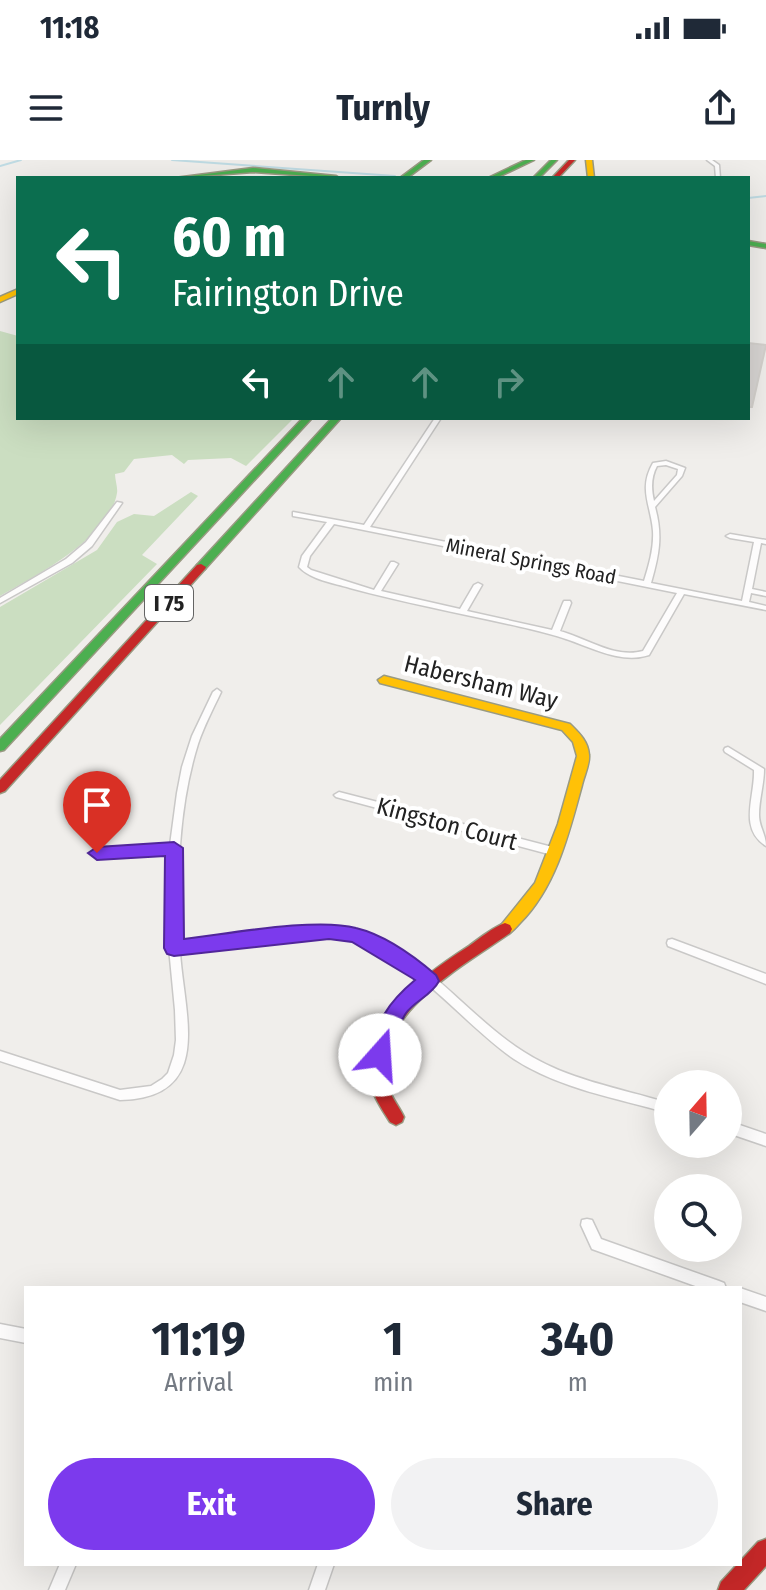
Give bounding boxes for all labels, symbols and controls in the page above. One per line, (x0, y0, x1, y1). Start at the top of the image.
text: 11:18 (40, 10, 99, 46)
icon: menu (24, 86, 68, 130)
text: Turnly (336, 86, 430, 130)
icon: share (698, 86, 742, 130)
text: 60 m (172, 204, 286, 271)
icon: left (40, 208, 144, 312)
text: Fairington Drive (172, 272, 404, 316)
icon: left (235, 360, 279, 404)
icon: ahead (319, 360, 363, 404)
icon: ahead (403, 360, 447, 404)
icon: right (487, 360, 531, 404)
street label: Mineral Springs Road (444, 533, 618, 589)
road number: I 75 (145, 585, 193, 621)
street label: Habersham Way (401, 649, 561, 715)
pin (63, 771, 131, 853)
icon: arrive (75, 783, 119, 827)
street label: Kingston Court (374, 792, 520, 856)
position arrow (338, 1013, 422, 1097)
north arrow (654, 1070, 742, 1158)
map controls (654, 1070, 742, 1262)
button: search (654, 1174, 742, 1262)
text: 11:19 (152, 1310, 246, 1368)
text: 1 (383, 1310, 404, 1368)
text: 340 (541, 1310, 614, 1368)
text: Arrival (164, 1367, 233, 1398)
text: min (373, 1367, 413, 1398)
text: m (568, 1367, 588, 1398)
button: Exit (48, 1458, 375, 1550)
button: Share (391, 1458, 718, 1550)

